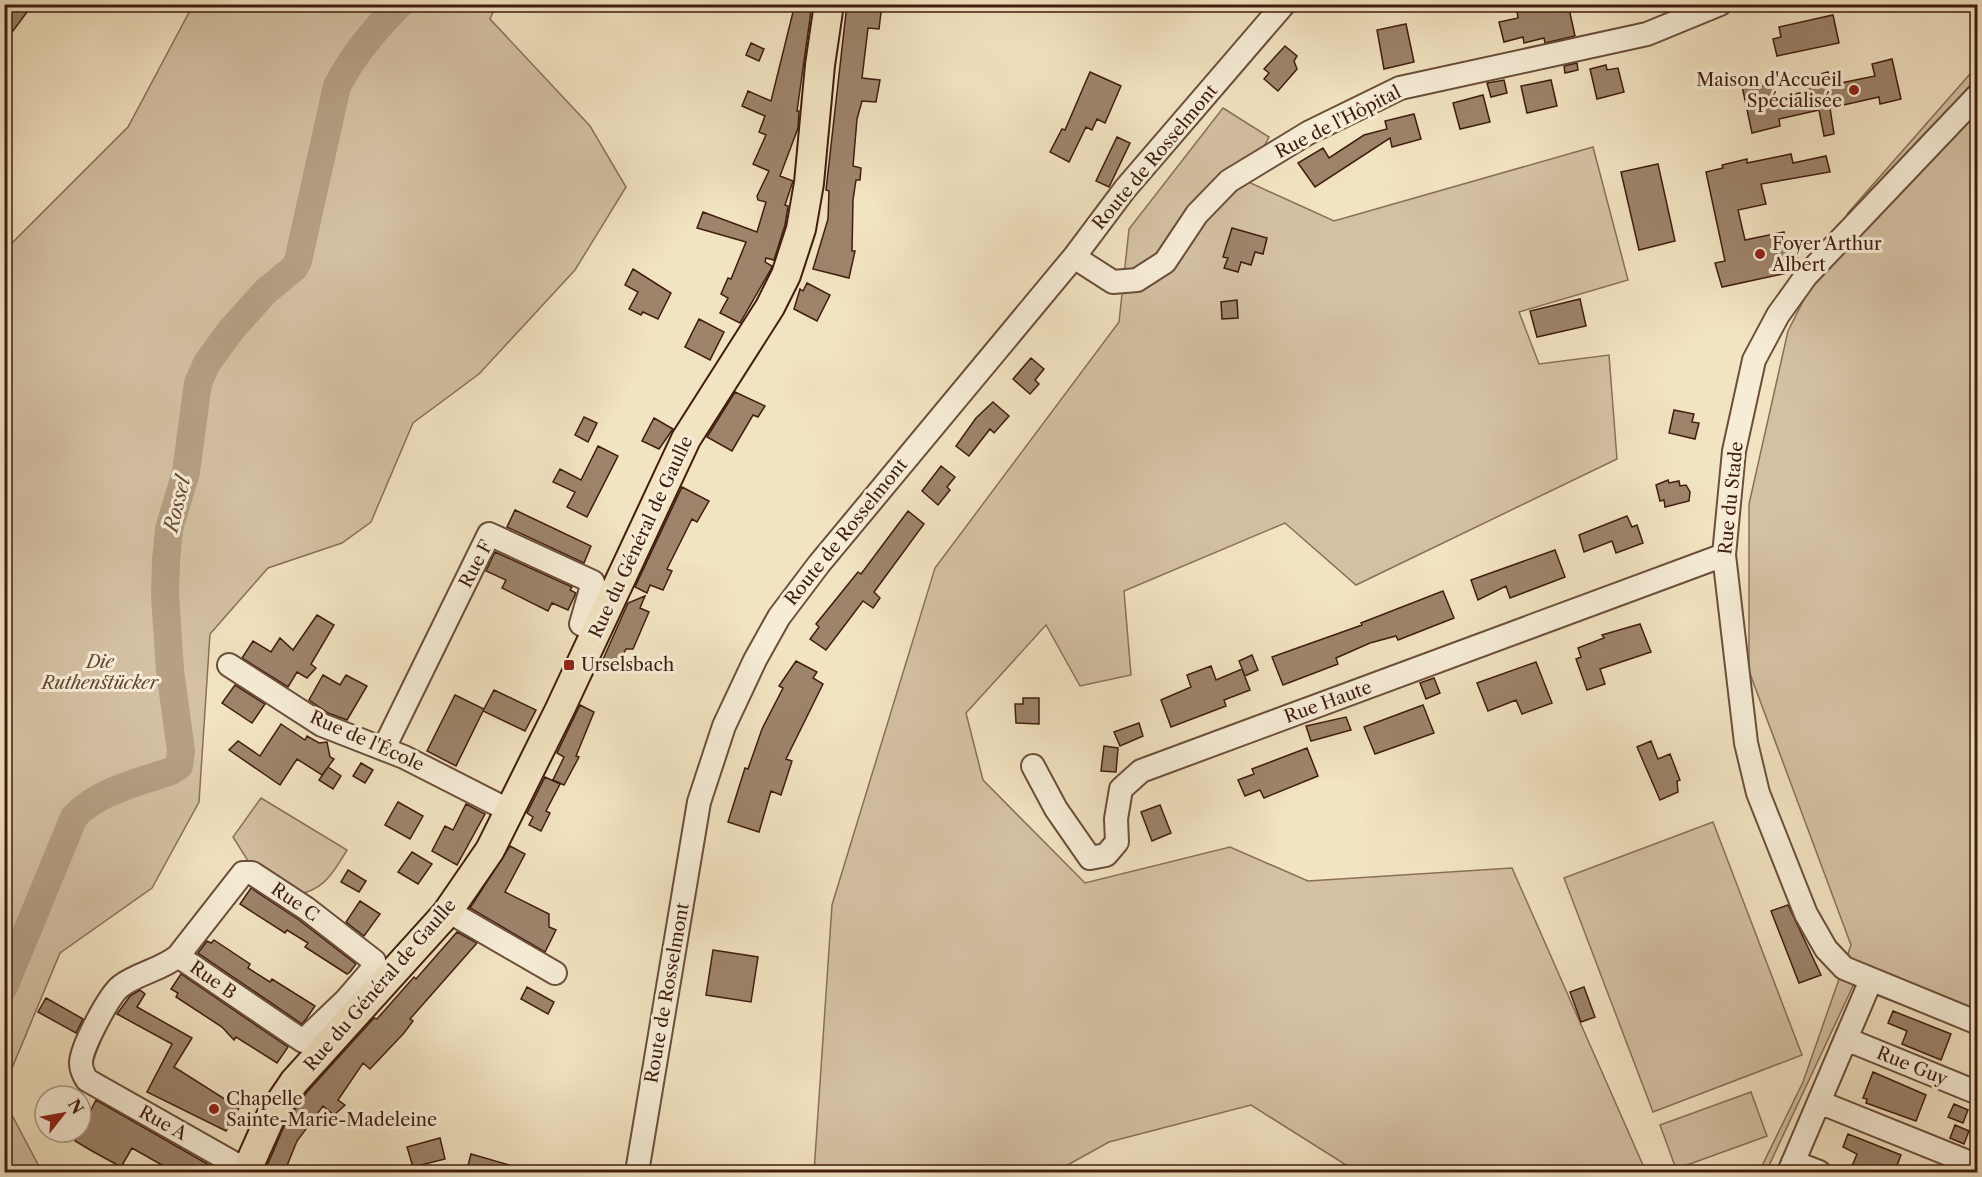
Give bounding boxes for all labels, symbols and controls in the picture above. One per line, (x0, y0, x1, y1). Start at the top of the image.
place label: Maison d'Accueil Spécialisée (1696, 69, 1842, 112)
street label: Route de Rosselmont (1088, 79, 1223, 234)
street label: Rue de l'Hôpital (1272, 81, 1404, 163)
marker: Maison d'Accueil Spécialisée (1847, 83, 1861, 97)
place label: Foyer Arthur Albert (1771, 233, 1882, 276)
marker: Foyer Arthur Albert (1753, 247, 1767, 261)
street label: Rue du Général de Gaulle (584, 432, 698, 642)
street label: Rue du Stade (1714, 440, 1748, 556)
street label: Route de Rosselmont (780, 454, 912, 610)
water label: Rossel (158, 471, 196, 536)
street label: Rue F (454, 536, 498, 592)
park label: Die Ruthenstücker (40, 651, 160, 694)
place label: Urselsbach (581, 654, 674, 676)
marker: Urselsbach (562, 658, 576, 672)
street label: Rue Haute (1281, 676, 1375, 728)
street label: Rue de l'École (307, 705, 428, 776)
street label: Rue C (267, 878, 323, 926)
street label: Rue du Général de Gaulle (299, 894, 461, 1076)
street label: Route de Rosselmont (640, 900, 694, 1085)
street label: Rue B (186, 956, 240, 1004)
street label: Rue Guy (1873, 1042, 1952, 1091)
north arrow (33, 1084, 93, 1144)
place label: Chapelle Sainte-Marie-Madeleine (226, 1088, 437, 1131)
text: N (64, 1095, 88, 1117)
street label: Rue A (135, 1101, 192, 1145)
marker: Chapelle Sainte-Marie-Madeleine (207, 1102, 221, 1116)

